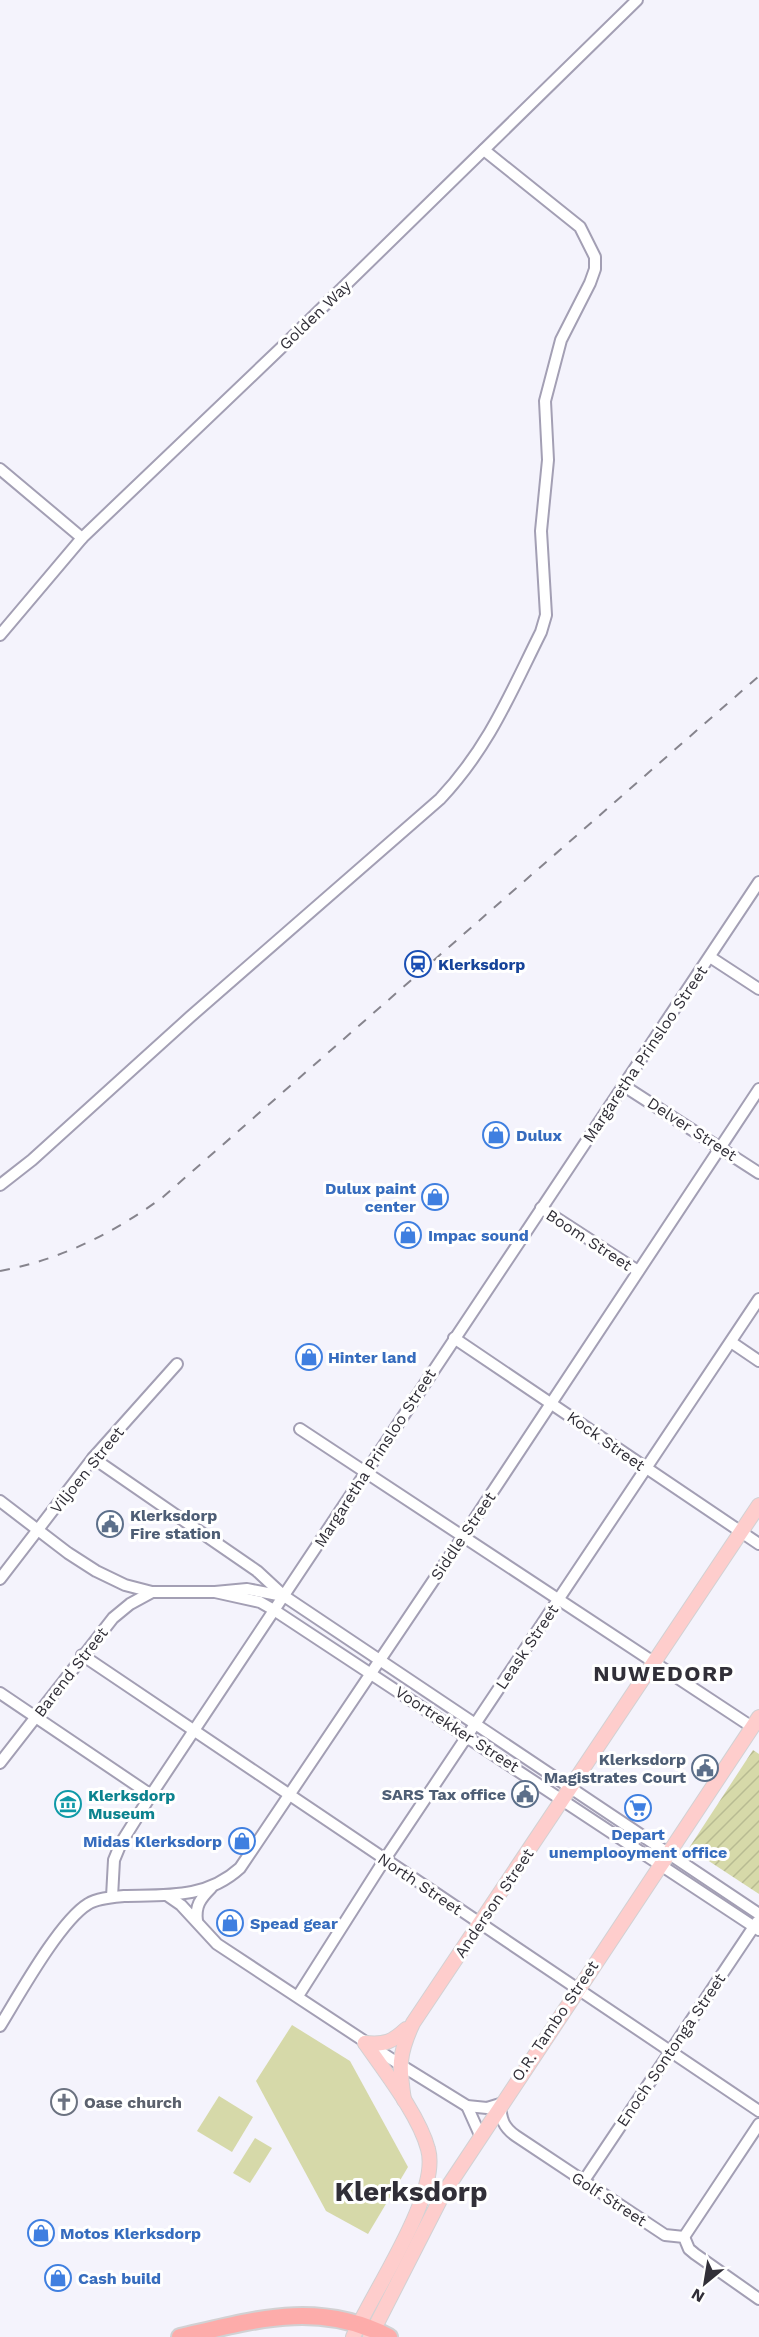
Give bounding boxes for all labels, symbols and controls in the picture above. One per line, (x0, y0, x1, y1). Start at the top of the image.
street label: Golden Way (275, 276, 355, 354)
station icon: Klerksdorp (403, 949, 433, 979)
place label: Klerksdorp (438, 955, 525, 974)
street label: Margaretha Prinsloo Street (579, 962, 711, 1146)
street label: Delver Street (644, 1093, 740, 1165)
shop icon: Dulux (481, 1120, 511, 1150)
place label: Dulux (516, 1126, 563, 1145)
place label: Dulux paint center (325, 1179, 416, 1216)
shop icon: Dulux paint center (420, 1182, 450, 1212)
street label: Boom Street (543, 1205, 636, 1275)
shop icon: Impac sound (393, 1220, 423, 1250)
place label: Impac sound (428, 1226, 529, 1245)
shop icon: Hinter land (294, 1342, 324, 1372)
place label: Hinter land (328, 1348, 416, 1367)
street label: Margaretha Prinsloo Street (310, 1365, 440, 1551)
street label: Kock Street (563, 1407, 649, 1475)
street label: Viljoen Street (46, 1423, 128, 1517)
street label: Siddle Street (427, 1488, 500, 1584)
place label: Klerksdorp Fire station (130, 1506, 221, 1543)
public building icon: Klerksdorp Fire station (95, 1509, 125, 1539)
street label: Leask Street (492, 1601, 563, 1693)
street label: Barend Street (30, 1623, 112, 1721)
district label: NUWEDORP (593, 1661, 735, 1686)
street label: Voortrekker Street (391, 1682, 523, 1776)
place label: Klerksdorp Magistrates Court (544, 1750, 686, 1787)
public building icon: Klerksdorp Magistrates Court (690, 1753, 720, 1783)
public building icon: SARS Tax office (510, 1779, 540, 1809)
place label: SARS Tax office (382, 1785, 506, 1804)
place label: Klerksdorp Museum (88, 1786, 175, 1823)
museum icon: Klerksdorp Museum (53, 1789, 83, 1819)
supermarket icon: Depart unemplooyment office (623, 1793, 653, 1823)
place label: Depart unemplooyment office (549, 1825, 727, 1862)
shop icon: Midas Klerksdorp (227, 1826, 257, 1856)
place label: Midas Klerksdorp (83, 1832, 222, 1851)
street label: Anderson Street (450, 1845, 538, 1961)
street label: North Street (374, 1849, 466, 1919)
shop icon: Spead gear (215, 1908, 245, 1938)
place label: Spead gear (250, 1914, 338, 1933)
street label: O.R. Tambo Street (508, 1957, 603, 2085)
street label: Enoch Sontonga Street (613, 1970, 730, 2130)
church icon: Oase church (49, 2087, 79, 2117)
place label: Oase church (84, 2093, 182, 2112)
street label: Golf Street (568, 2168, 650, 2230)
district label: Klerksdorp (335, 2175, 487, 2208)
shop icon: Motos Klerksdorp (26, 2218, 56, 2248)
place label: Motos Klerksdorp (60, 2224, 201, 2243)
north arrow (675, 2253, 735, 2313)
shop icon: Cash build (43, 2263, 73, 2293)
place label: Cash build (78, 2269, 161, 2288)
text: N (688, 2284, 708, 2307)

